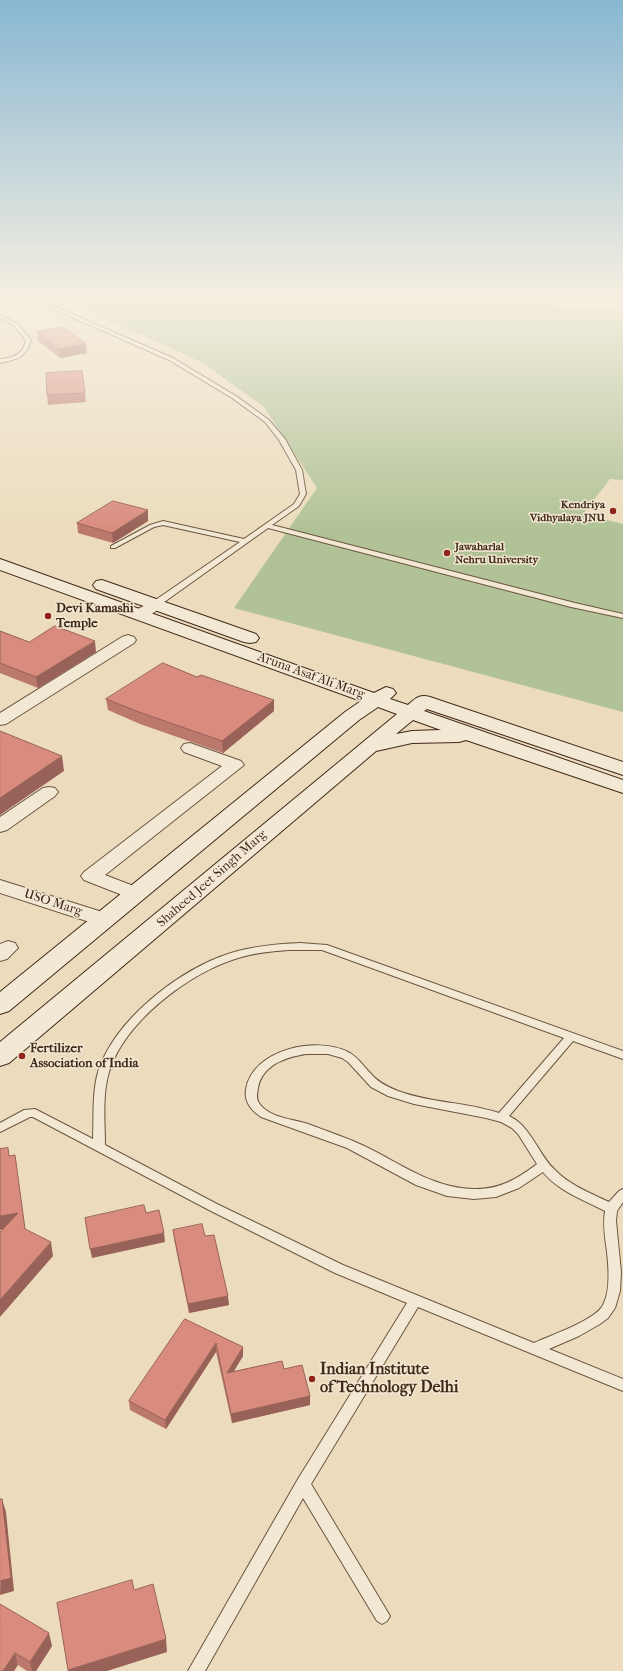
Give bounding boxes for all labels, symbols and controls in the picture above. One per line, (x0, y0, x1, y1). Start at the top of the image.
place label: Kendriya Vidhyalaya JNU (530, 498, 605, 524)
marker: Kendriya Vidhyalaya JNU (608, 506, 618, 516)
place label: Jawaharlal Nehru University (455, 540, 538, 566)
marker: Jawaharlal Nehru University (442, 548, 452, 558)
place label: Devi Kamashi Temple (56, 601, 134, 632)
marker: Devi Kamashi Temple (43, 611, 53, 621)
street label: Aruna Asaf Ali Marg (255, 649, 367, 703)
street label: Shaheed Jeet Singh Marg (154, 827, 270, 931)
street label: USO Marg (22, 886, 84, 920)
place label: Fertilizer Association of India (30, 1041, 138, 1072)
marker: Fertilizer Association of India (17, 1051, 27, 1061)
place label: Indian Institute of Technology Delhi (320, 1360, 458, 1398)
marker: Indian Institute of Technology Delhi (307, 1374, 317, 1384)

